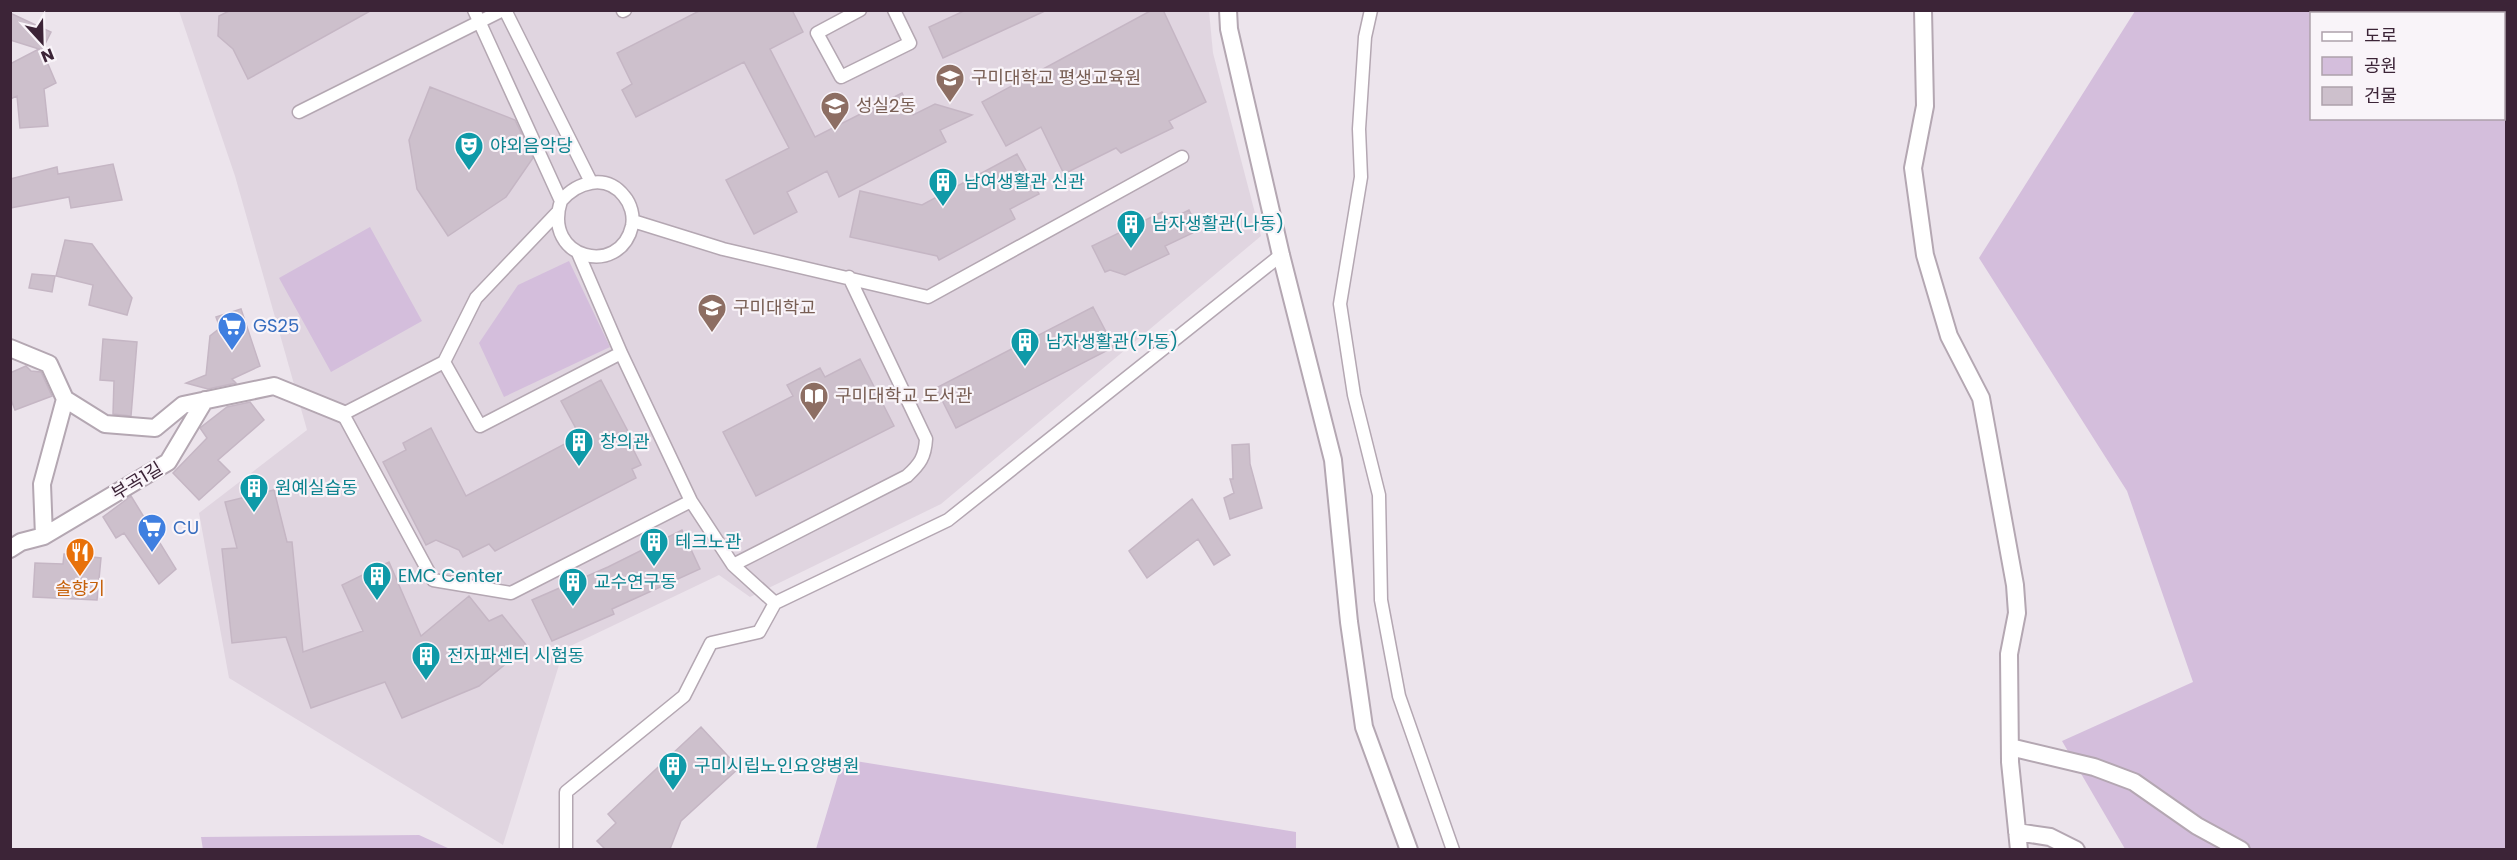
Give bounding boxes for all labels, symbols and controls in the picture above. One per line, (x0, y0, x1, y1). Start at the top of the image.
north arrow (12, 12, 72, 72)
legend (2310, 12, 2505, 120)
text: 도로 (2364, 23, 2397, 48)
text: N (38, 43, 57, 68)
text: 공원 (2364, 53, 2397, 78)
school or university icon: 구미대학교 평생교육원 (934, 62, 966, 104)
place label: 구미대학교 평생교육원 (971, 65, 1141, 90)
text: 건물 (2364, 83, 2397, 108)
school or university icon: 성실2동 (819, 90, 851, 132)
place label: 성실2동 (856, 93, 916, 118)
theatre icon: 야외음악당 (453, 130, 485, 172)
place label: 야외음악당 (490, 133, 573, 158)
building icon: 남여생활관 신관 (927, 166, 959, 208)
place label: 남여생활관 신관 (964, 169, 1085, 194)
building icon: 남자생활관(나동) (1115, 208, 1147, 250)
place label: 남자생활관(나동) (1152, 211, 1284, 236)
school or university icon: 구미대학교 (696, 292, 728, 334)
place label: 구미대학교 (733, 295, 816, 320)
supermarket icon: GS25 (216, 310, 248, 352)
place label: GS25 (253, 313, 299, 338)
building icon: 남자생활관(가동) (1009, 326, 1041, 368)
place label: 남자생활관(가동) (1046, 329, 1178, 354)
library icon: 구미대학교 도서관 (798, 380, 830, 422)
place label: 구미대학교 도서관 (835, 383, 973, 408)
building icon: 창의관 (563, 426, 595, 468)
place label: 창의관 (600, 429, 650, 454)
street label: 부곡1길 (107, 456, 167, 506)
building icon: 원예실습동 (238, 472, 270, 514)
place label: 원예실습동 (275, 475, 358, 500)
supermarket icon: CU (136, 512, 168, 554)
place label: CU (173, 515, 199, 540)
building icon: 테크노관 (638, 526, 670, 568)
place label: 테크노관 (675, 529, 742, 554)
restaurant icon: 솔향기 (64, 536, 96, 578)
building icon: EMC Center (361, 560, 393, 602)
place label: EMC Center (398, 563, 503, 588)
building icon: 교수연구동 (557, 566, 589, 608)
place label: 교수연구동 (594, 569, 677, 594)
place label: 솔향기 (55, 576, 105, 601)
building icon: 전자파센터 시험동 (410, 640, 442, 682)
place label: 전자파센터 시험동 (447, 643, 584, 668)
building icon: 구미시립노인요양병원 (657, 750, 689, 792)
place label: 구미시립노인요양병원 (694, 753, 860, 778)

